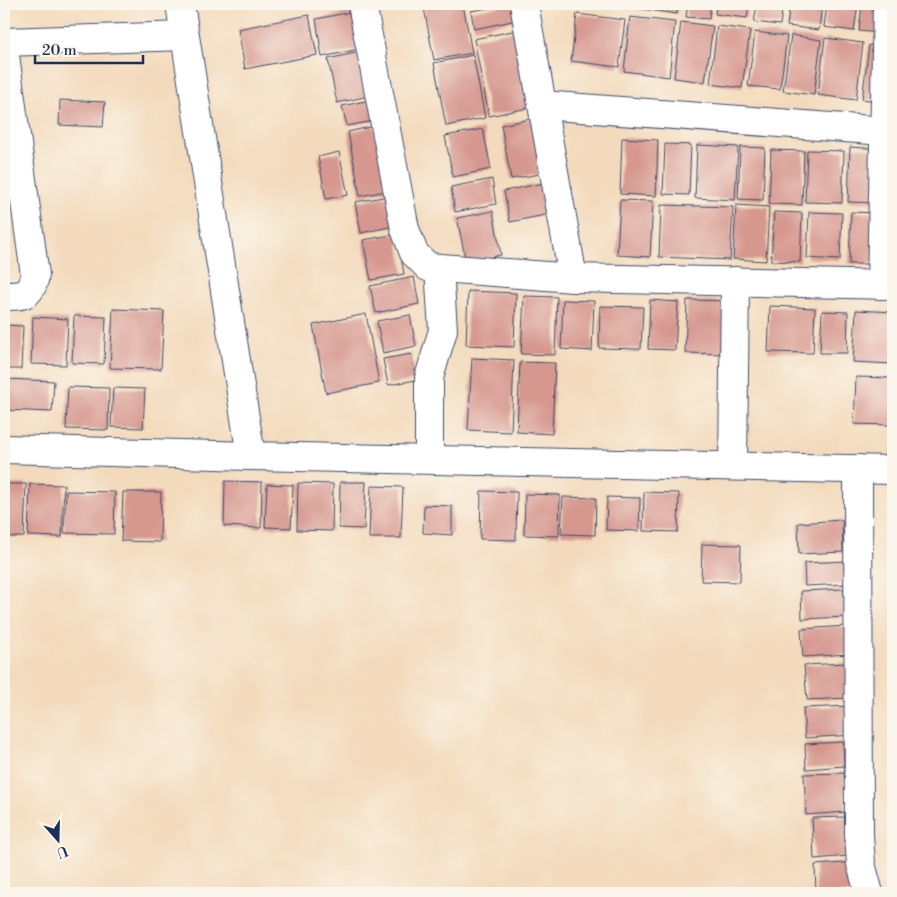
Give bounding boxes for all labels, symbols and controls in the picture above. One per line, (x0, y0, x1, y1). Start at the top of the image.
scale bar (35, 32, 142, 64)
text: 20 m (42, 41, 77, 60)
north arrow (32, 814, 82, 864)
text: U (54, 841, 70, 862)

